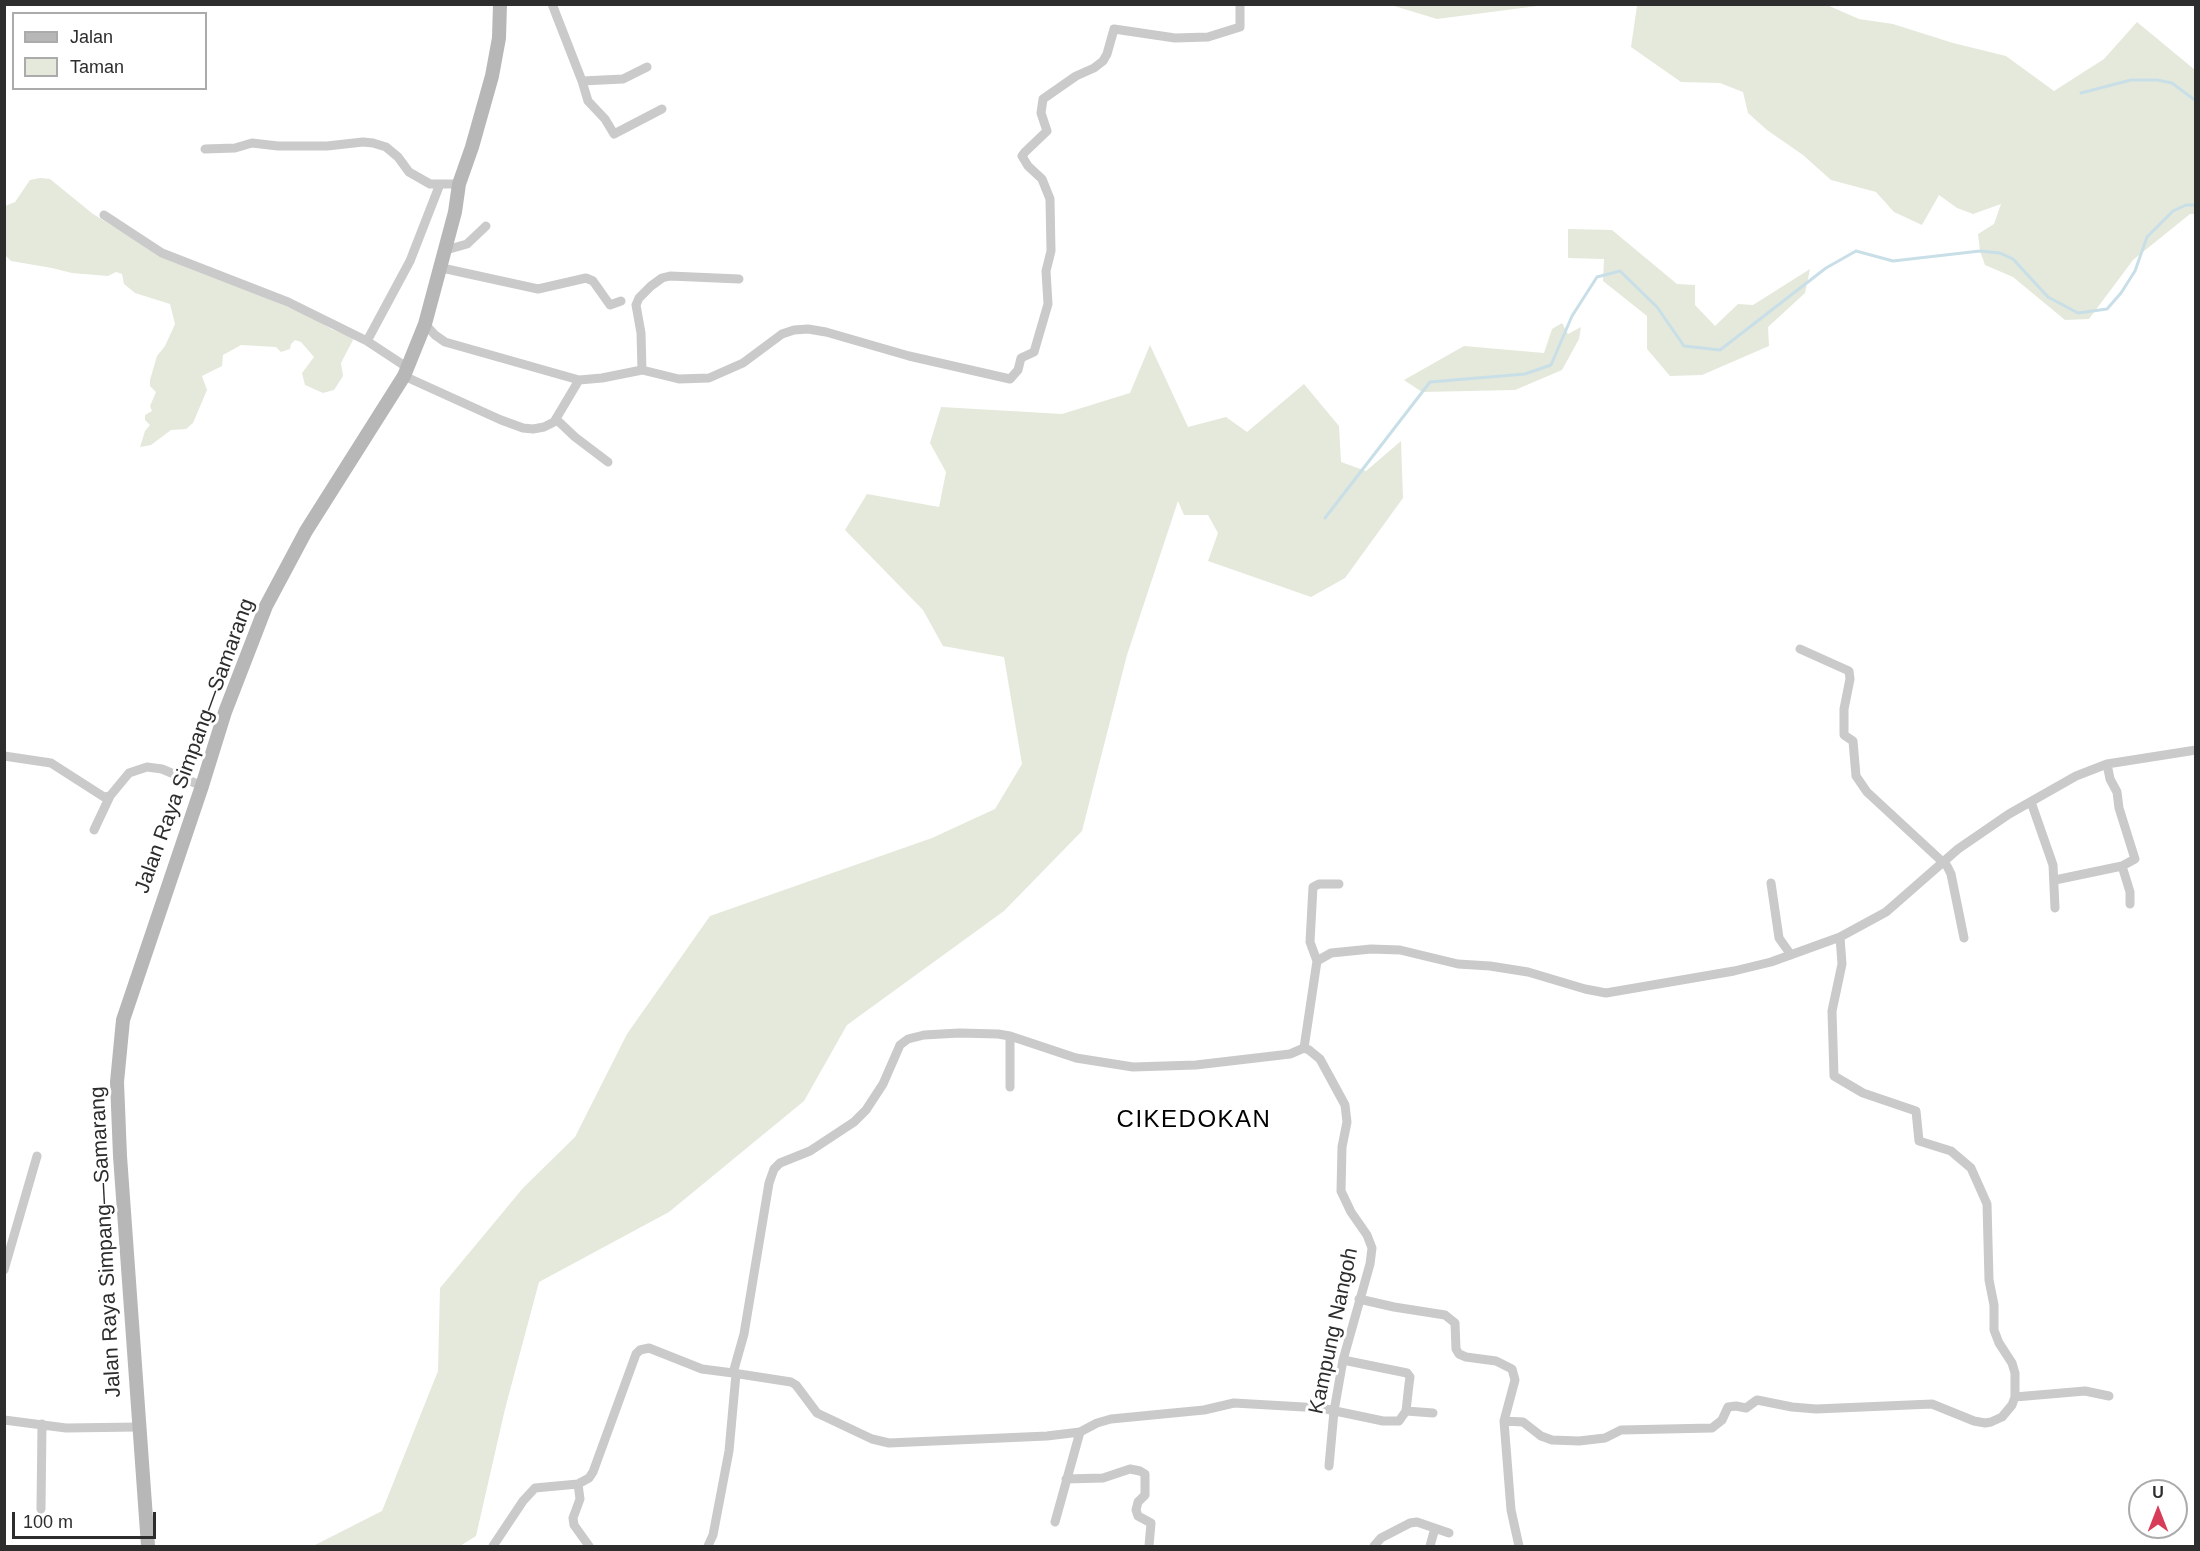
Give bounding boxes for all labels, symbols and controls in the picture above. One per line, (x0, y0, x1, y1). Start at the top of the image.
legend (12, 12, 207, 90)
text: Jalan (70, 27, 113, 47)
text: Taman (70, 57, 124, 77)
street label: Jalan Raya Simpang—Samarang (130, 595, 260, 897)
street label: Jalan Raya Simpang—Samarang (85, 1086, 127, 1398)
district label: CIKEDOKAN (1117, 1106, 1271, 1134)
street label: Kampung Nangoh (1304, 1246, 1364, 1416)
north arrow (2128, 1479, 2188, 1539)
text: U (2152, 1484, 2164, 1501)
scale bar (15, 1500, 159, 1538)
text: 100 m (23, 1512, 73, 1532)

